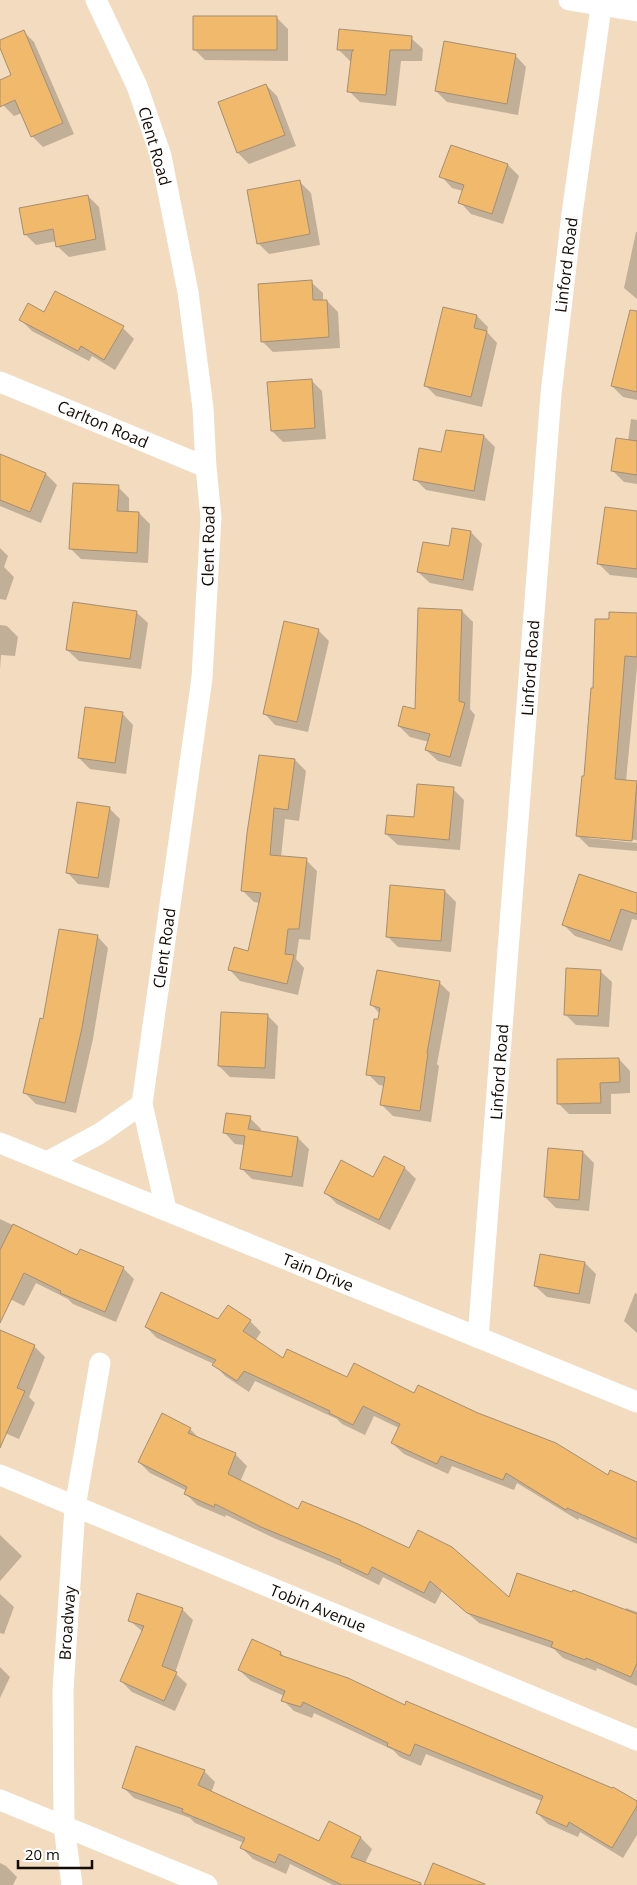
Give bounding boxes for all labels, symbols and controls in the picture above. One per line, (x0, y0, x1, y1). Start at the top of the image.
street label: Clent Road (133, 104, 177, 188)
street label: Linford Road (549, 216, 583, 314)
street label: Carlton Road (54, 395, 152, 453)
street label: Clent Road (196, 505, 220, 587)
street label: Linford Road (516, 619, 544, 717)
street label: Clent Road (147, 906, 181, 990)
street label: Linford Road (485, 1023, 513, 1121)
street label: Tain Drive (279, 1248, 357, 1296)
street label: Tobin Avenue (267, 1579, 369, 1637)
street label: Broadway (53, 1584, 81, 1661)
scale bar (18, 1838, 91, 1870)
text: 20 m (25, 1844, 60, 1864)

